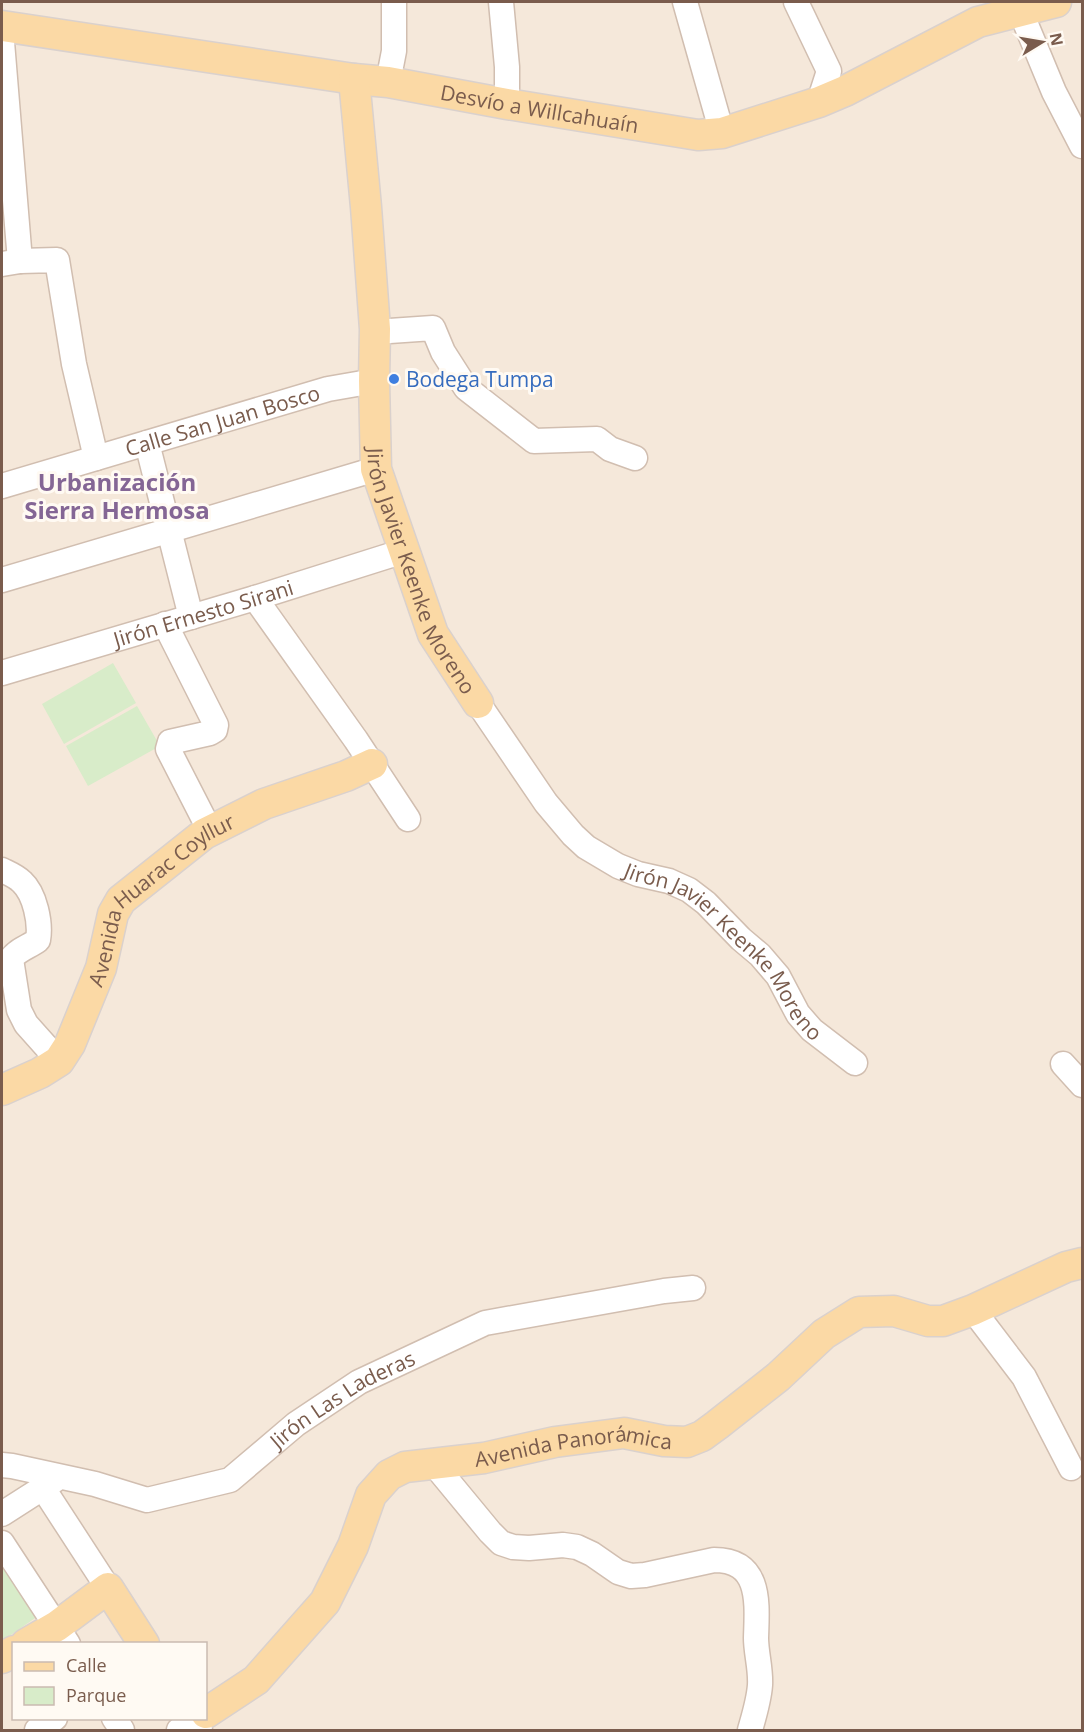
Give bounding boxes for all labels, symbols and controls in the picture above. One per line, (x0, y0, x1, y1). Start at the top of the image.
north arrow (1012, 12, 1072, 72)
text: N (1045, 31, 1069, 48)
street label: Desvío a Willcahuaín (438, 78, 641, 139)
place label: Bodega Tumpa (406, 365, 554, 393)
marker: Bodega Tumpa (387, 372, 401, 386)
street label: Calle San Juan Bosco (122, 378, 323, 463)
street label: Jirón Javier Keenke Moreno (361, 445, 482, 699)
district label: Urbanización Sierra Hermosa (24, 465, 210, 526)
street label: Jirón Ernesto Sirani (108, 573, 297, 654)
street label: Avenida Huarac Coyllur (81, 807, 239, 990)
street label: Jirón Javier Keenke Moreno (618, 855, 828, 1047)
street label: Jirón Las Laderas (262, 1344, 419, 1456)
street label: Avenida Panorámica (473, 1419, 673, 1473)
legend (12, 1642, 207, 1720)
text: Calle (66, 1653, 107, 1677)
text: Parque (66, 1683, 126, 1707)

